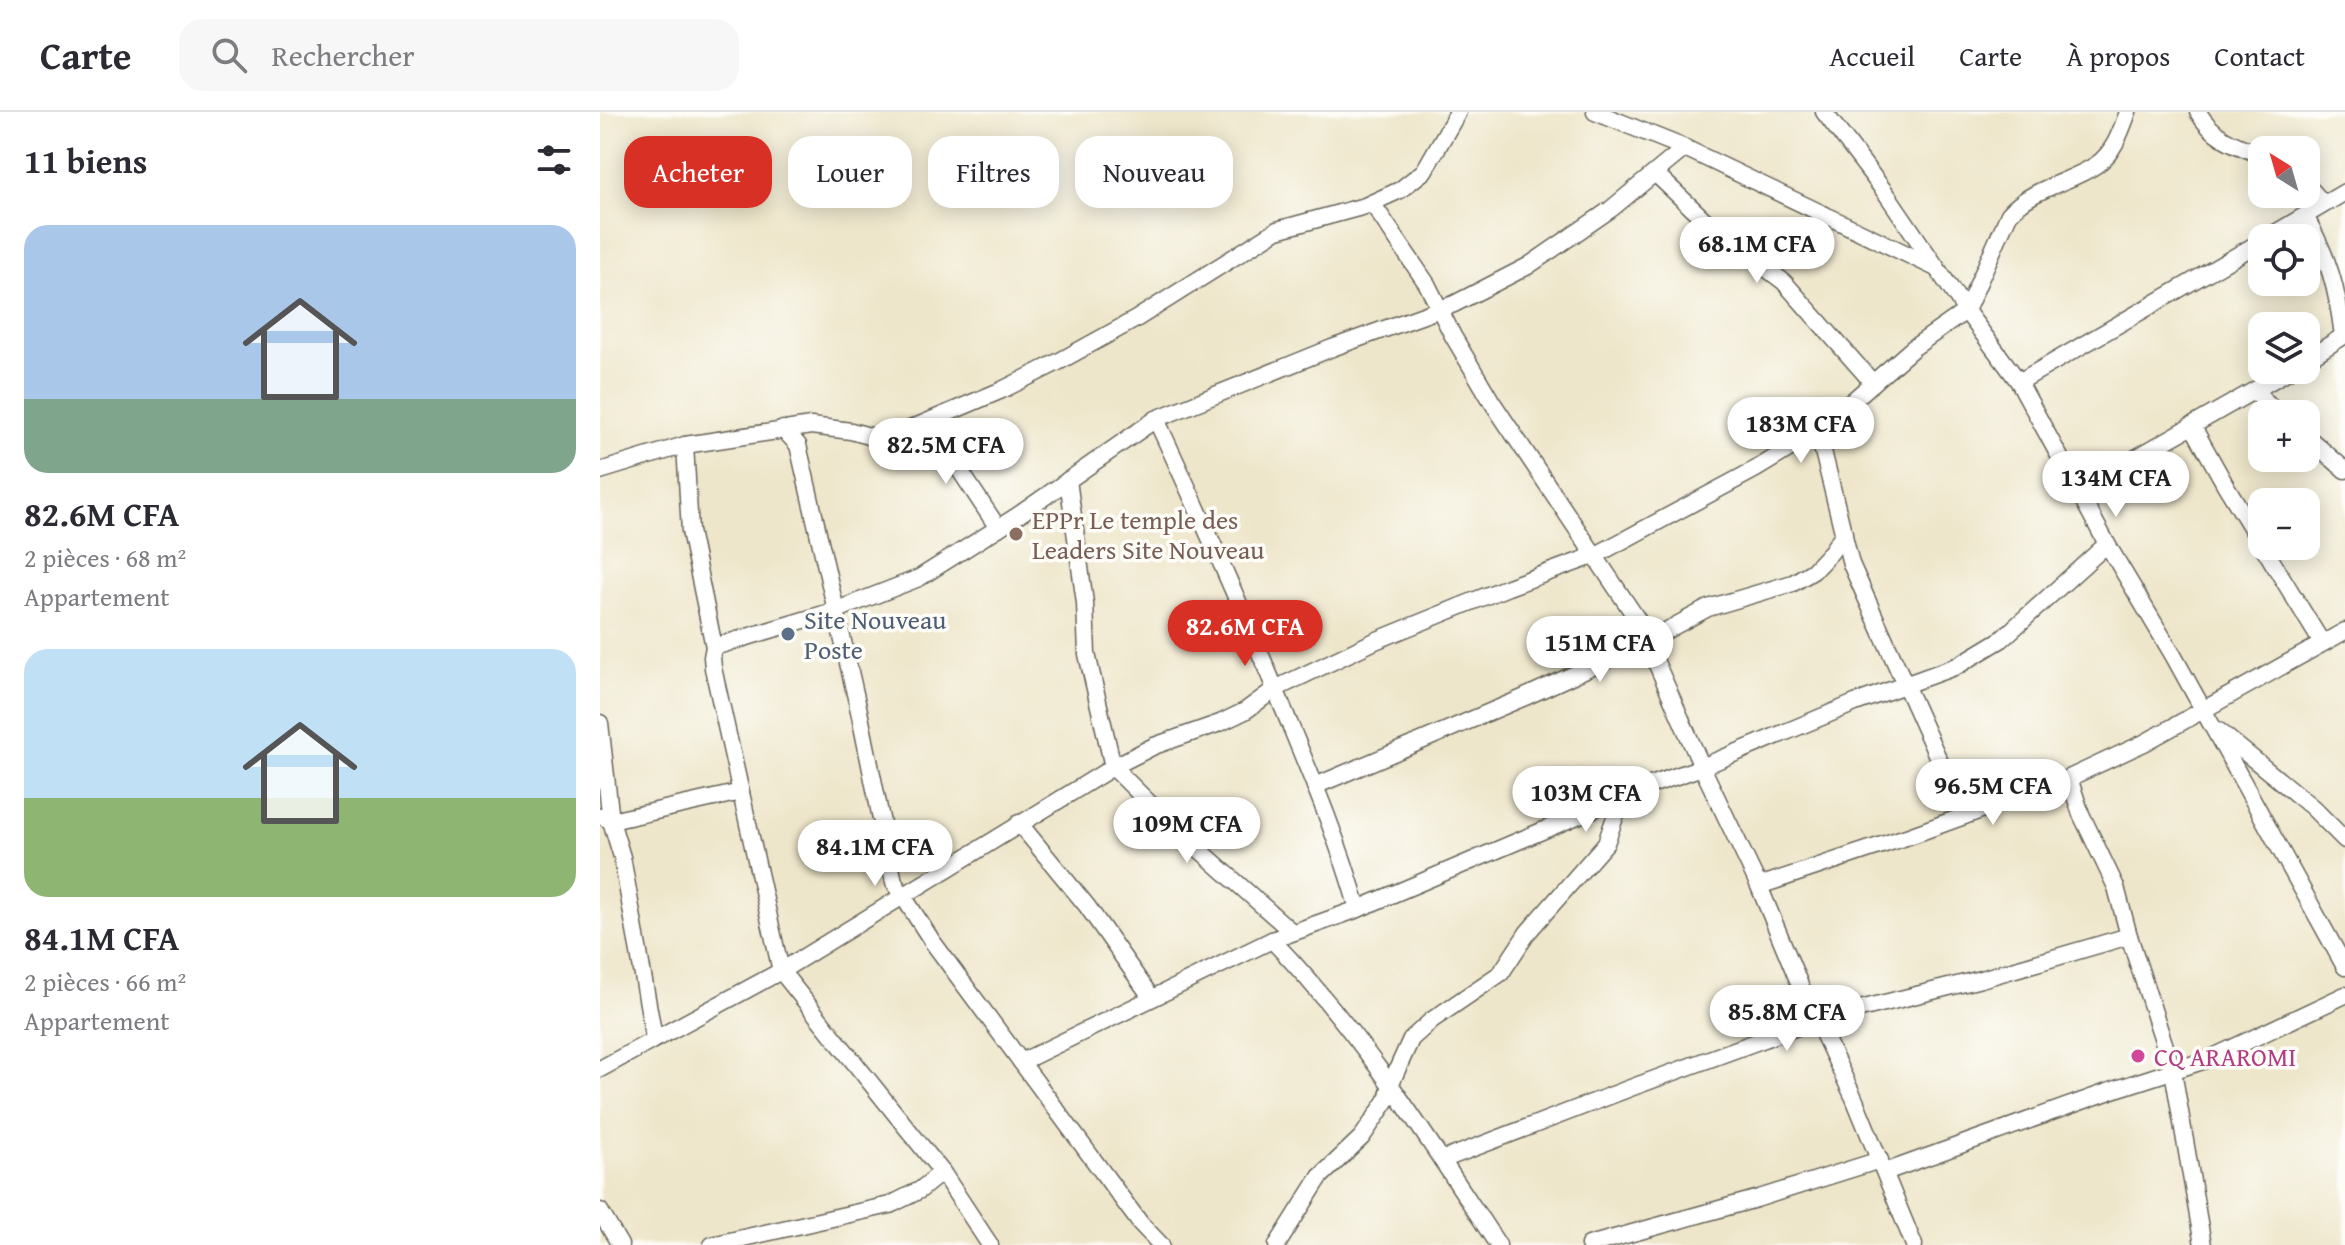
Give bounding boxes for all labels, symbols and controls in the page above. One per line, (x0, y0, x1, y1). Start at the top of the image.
search box (179, 19, 739, 91)
text: Carte (40, 27, 131, 83)
icon: search (207, 33, 251, 77)
text: Rechercher (271, 33, 415, 77)
text: Accueil (1829, 35, 1915, 76)
text: Carte (1959, 35, 2022, 76)
text: À propos (2066, 35, 2170, 76)
text: Contact (2214, 35, 2305, 76)
text: 11 biens (24, 136, 147, 185)
chip: Acheter (624, 136, 772, 208)
chip: Louer (788, 136, 912, 208)
chip: Filtres (928, 136, 1059, 208)
chip: Nouveau (1075, 136, 1233, 208)
north arrow (2248, 136, 2320, 208)
map controls (2248, 136, 2320, 560)
icon: filters (532, 138, 576, 182)
pin: 68.1M CFA (1665, 217, 1849, 285)
text: 68.1M CFA (1698, 223, 1816, 262)
button: locate (2248, 224, 2320, 296)
icon: home (228, 277, 372, 421)
button: layers (2248, 312, 2320, 384)
pin: 183M CFA (1718, 397, 1884, 465)
button: + (2248, 400, 2320, 472)
text: 183M CFA (1745, 403, 1857, 442)
pin: 82.5M CFA (854, 418, 1038, 486)
text: 82.5M CFA (887, 424, 1005, 463)
pin: 134M CFA (2033, 451, 2199, 519)
text: 134M CFA (2060, 457, 2172, 496)
button: − (2248, 488, 2320, 560)
text: 82.6M CFA (24, 489, 179, 538)
place label: EPPr Le temple des Leaders Site Nouveau (1032, 500, 1264, 569)
marker: EPPr Le temple des Leaders Site Nouveau (1007, 525, 1025, 543)
text: 2 pièces · 68 m² (24, 538, 186, 577)
text: Appartement (24, 577, 169, 616)
place label: Site Nouveau Poste (804, 600, 946, 669)
pin: 82.6M CFA (1153, 600, 1337, 668)
text: 82.6M CFA (1186, 606, 1304, 645)
pin: 151M CFA (1517, 616, 1683, 684)
text: 151M CFA (1544, 622, 1656, 661)
marker: Site Nouveau Poste (779, 625, 797, 643)
icon: home (228, 701, 372, 845)
pin: 96.5M CFA (1901, 759, 2085, 827)
text: 96.5M CFA (1934, 765, 2052, 804)
pin: 103M CFA (1503, 766, 1669, 834)
text: 103M CFA (1530, 772, 1642, 811)
pin: 109M CFA (1104, 797, 1270, 865)
text: 109M CFA (1131, 803, 1243, 842)
pin: 84.1M CFA (783, 820, 967, 888)
text: 84.1M CFA (816, 826, 934, 865)
text: 84.1M CFA (24, 913, 179, 962)
text: 2 pièces · 66 m² (24, 962, 186, 1001)
pin: 85.8M CFA (1695, 985, 1879, 1053)
text: 85.8M CFA (1728, 991, 1846, 1030)
text: Appartement (24, 1001, 169, 1040)
place label: CQ ARAROMI (2154, 1037, 2296, 1076)
marker: CQ ARAROMI (2129, 1047, 2147, 1065)

